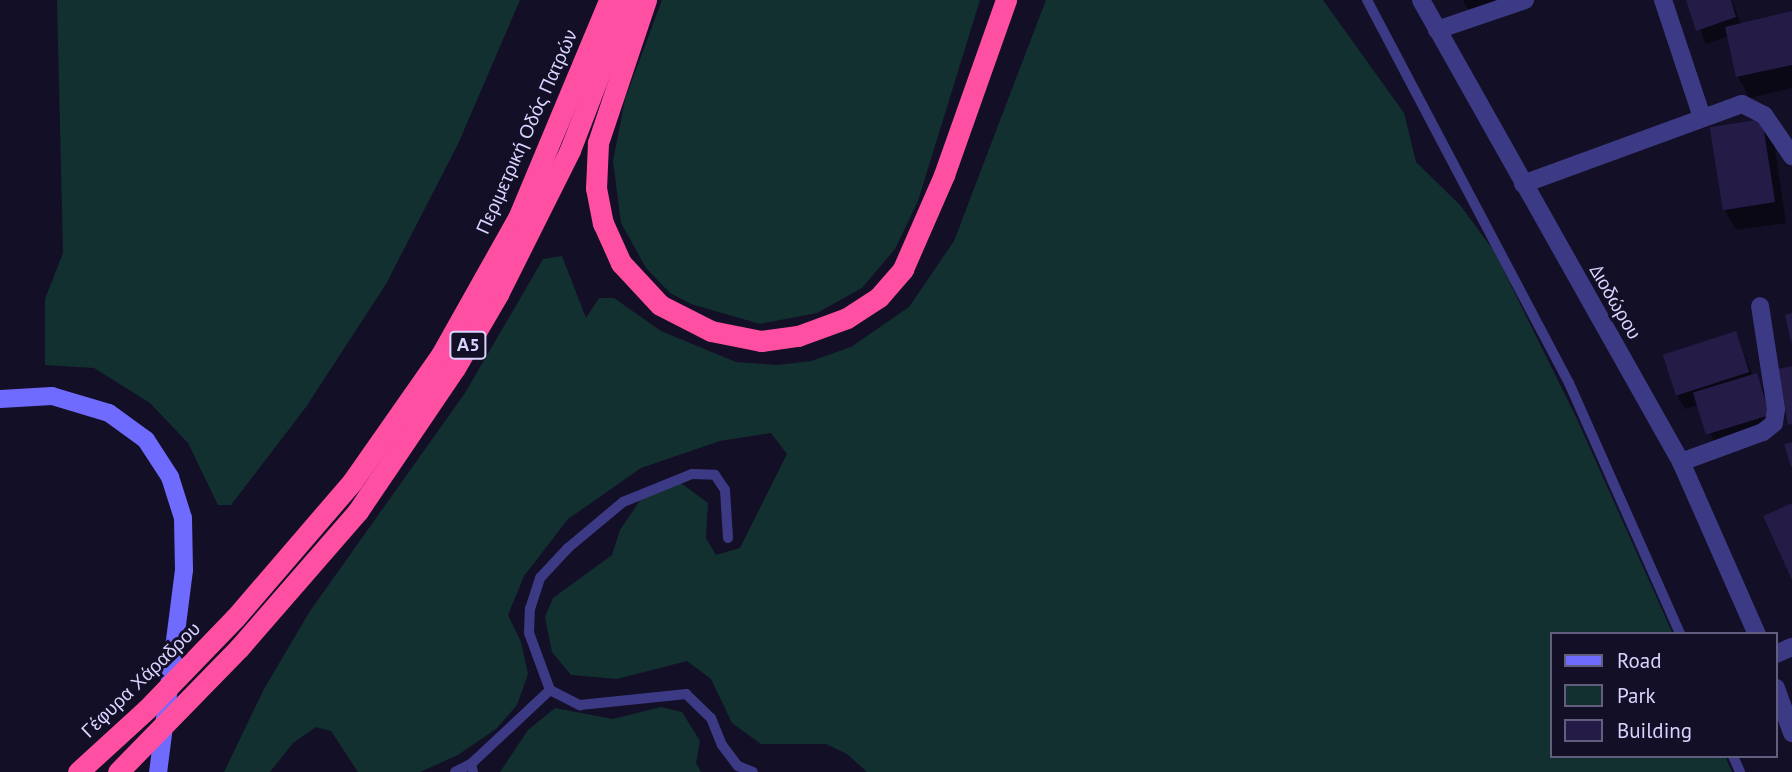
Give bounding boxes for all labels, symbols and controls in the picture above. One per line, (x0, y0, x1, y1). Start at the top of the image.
street label: Περιμετρική Οδός Πατρών (472, 26, 582, 238)
street label: Διοδώρου (1584, 260, 1646, 344)
road number: Α5 (449, 330, 487, 360)
street label: Γέφυρα Χάραδρου (77, 618, 205, 742)
legend (1550, 632, 1778, 758)
text: Road (1617, 647, 1661, 674)
text: Park (1617, 682, 1656, 709)
text: Building (1617, 717, 1692, 744)

